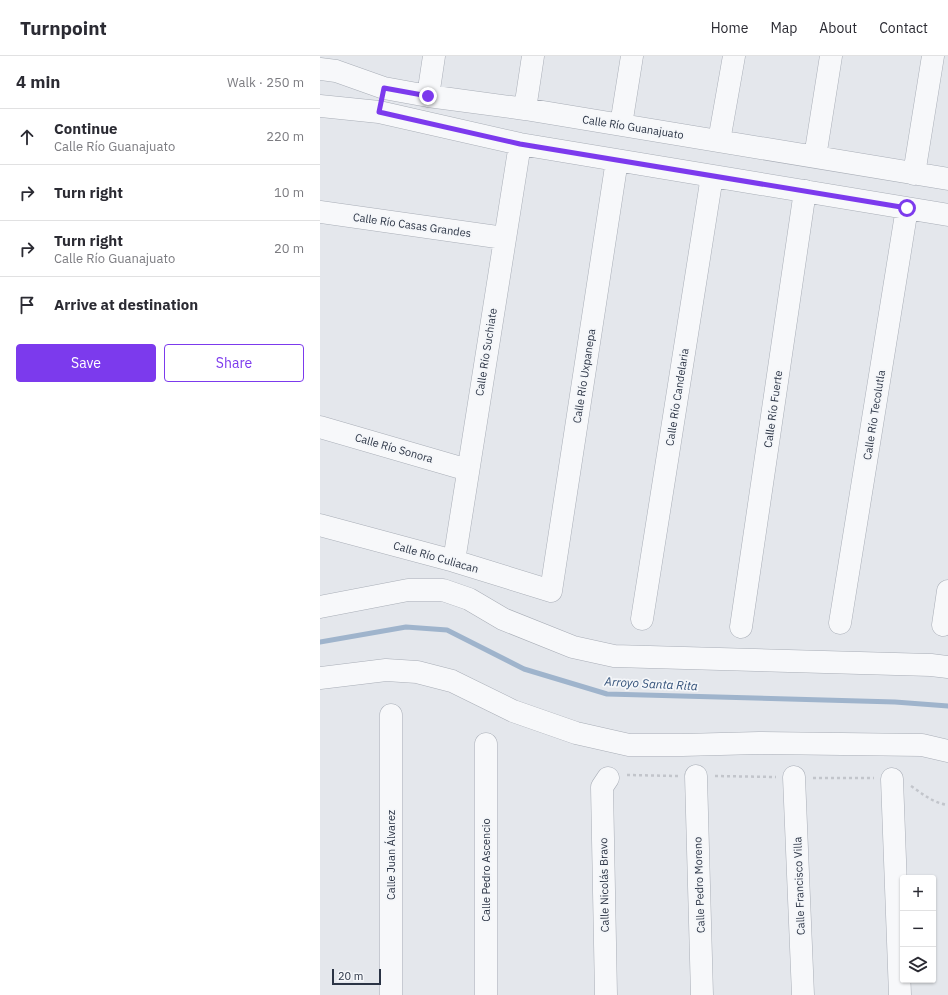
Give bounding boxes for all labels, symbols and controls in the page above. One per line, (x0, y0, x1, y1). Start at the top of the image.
text: Turnpoint (20, 16, 107, 40)
text: Home (711, 19, 748, 37)
text: Map (770, 19, 797, 37)
text: About (819, 19, 857, 37)
text: Contact (879, 19, 928, 37)
text: 4 min (16, 71, 60, 93)
text: Walk · 250 m (227, 74, 304, 91)
route end (419, 87, 437, 105)
street label: Calle Río Guanajuato (581, 112, 685, 142)
text: Continue (54, 119, 118, 138)
icon: ahead (16, 126, 38, 148)
text: 220 m (266, 128, 304, 145)
text: Calle Río Guanajuato (54, 138, 175, 155)
icon: right (16, 182, 38, 204)
text: Turn right (54, 183, 123, 202)
text: 10 m (274, 184, 304, 201)
route start (898, 199, 916, 217)
street label: Calle Río Casas Grandes (352, 210, 472, 240)
text: Turn right (54, 231, 123, 250)
icon: right (16, 238, 38, 260)
text: 20 m (274, 240, 304, 257)
text: Calle Río Guanajuato (54, 250, 175, 267)
icon: arrive (16, 294, 38, 316)
text: Arrive at destination (54, 295, 198, 314)
street label: Calle Río Suchiate (472, 307, 500, 397)
street label: Calle Río Uxpanepa (570, 328, 598, 424)
button: Save (16, 344, 156, 382)
button: Share (164, 344, 304, 382)
street label: Calle Río Candelaria (662, 347, 692, 447)
street label: Calle Río Fuerte (761, 369, 785, 449)
street label: Calle Río Tecolutla (860, 369, 888, 461)
street label: Calle Río Sonora (353, 430, 435, 466)
street label: Calle Río Culiacan (392, 538, 480, 576)
water label: Arroyo Santa Rita (603, 674, 698, 693)
street label: Calle Juan Álvarez (384, 810, 398, 900)
street label: Calle Pedro Ascencio (479, 818, 493, 922)
street label: Calle Francisco Villa (790, 836, 808, 935)
street label: Calle Pedro Moreno (690, 837, 708, 933)
street label: Calle Nicolás Bravo (596, 838, 612, 932)
map controls (900, 875, 936, 983)
button: + (900, 875, 936, 911)
button: − (900, 911, 936, 947)
button: layers (900, 947, 936, 983)
scale bar (332, 967, 381, 986)
text: 20 m (338, 969, 363, 983)

